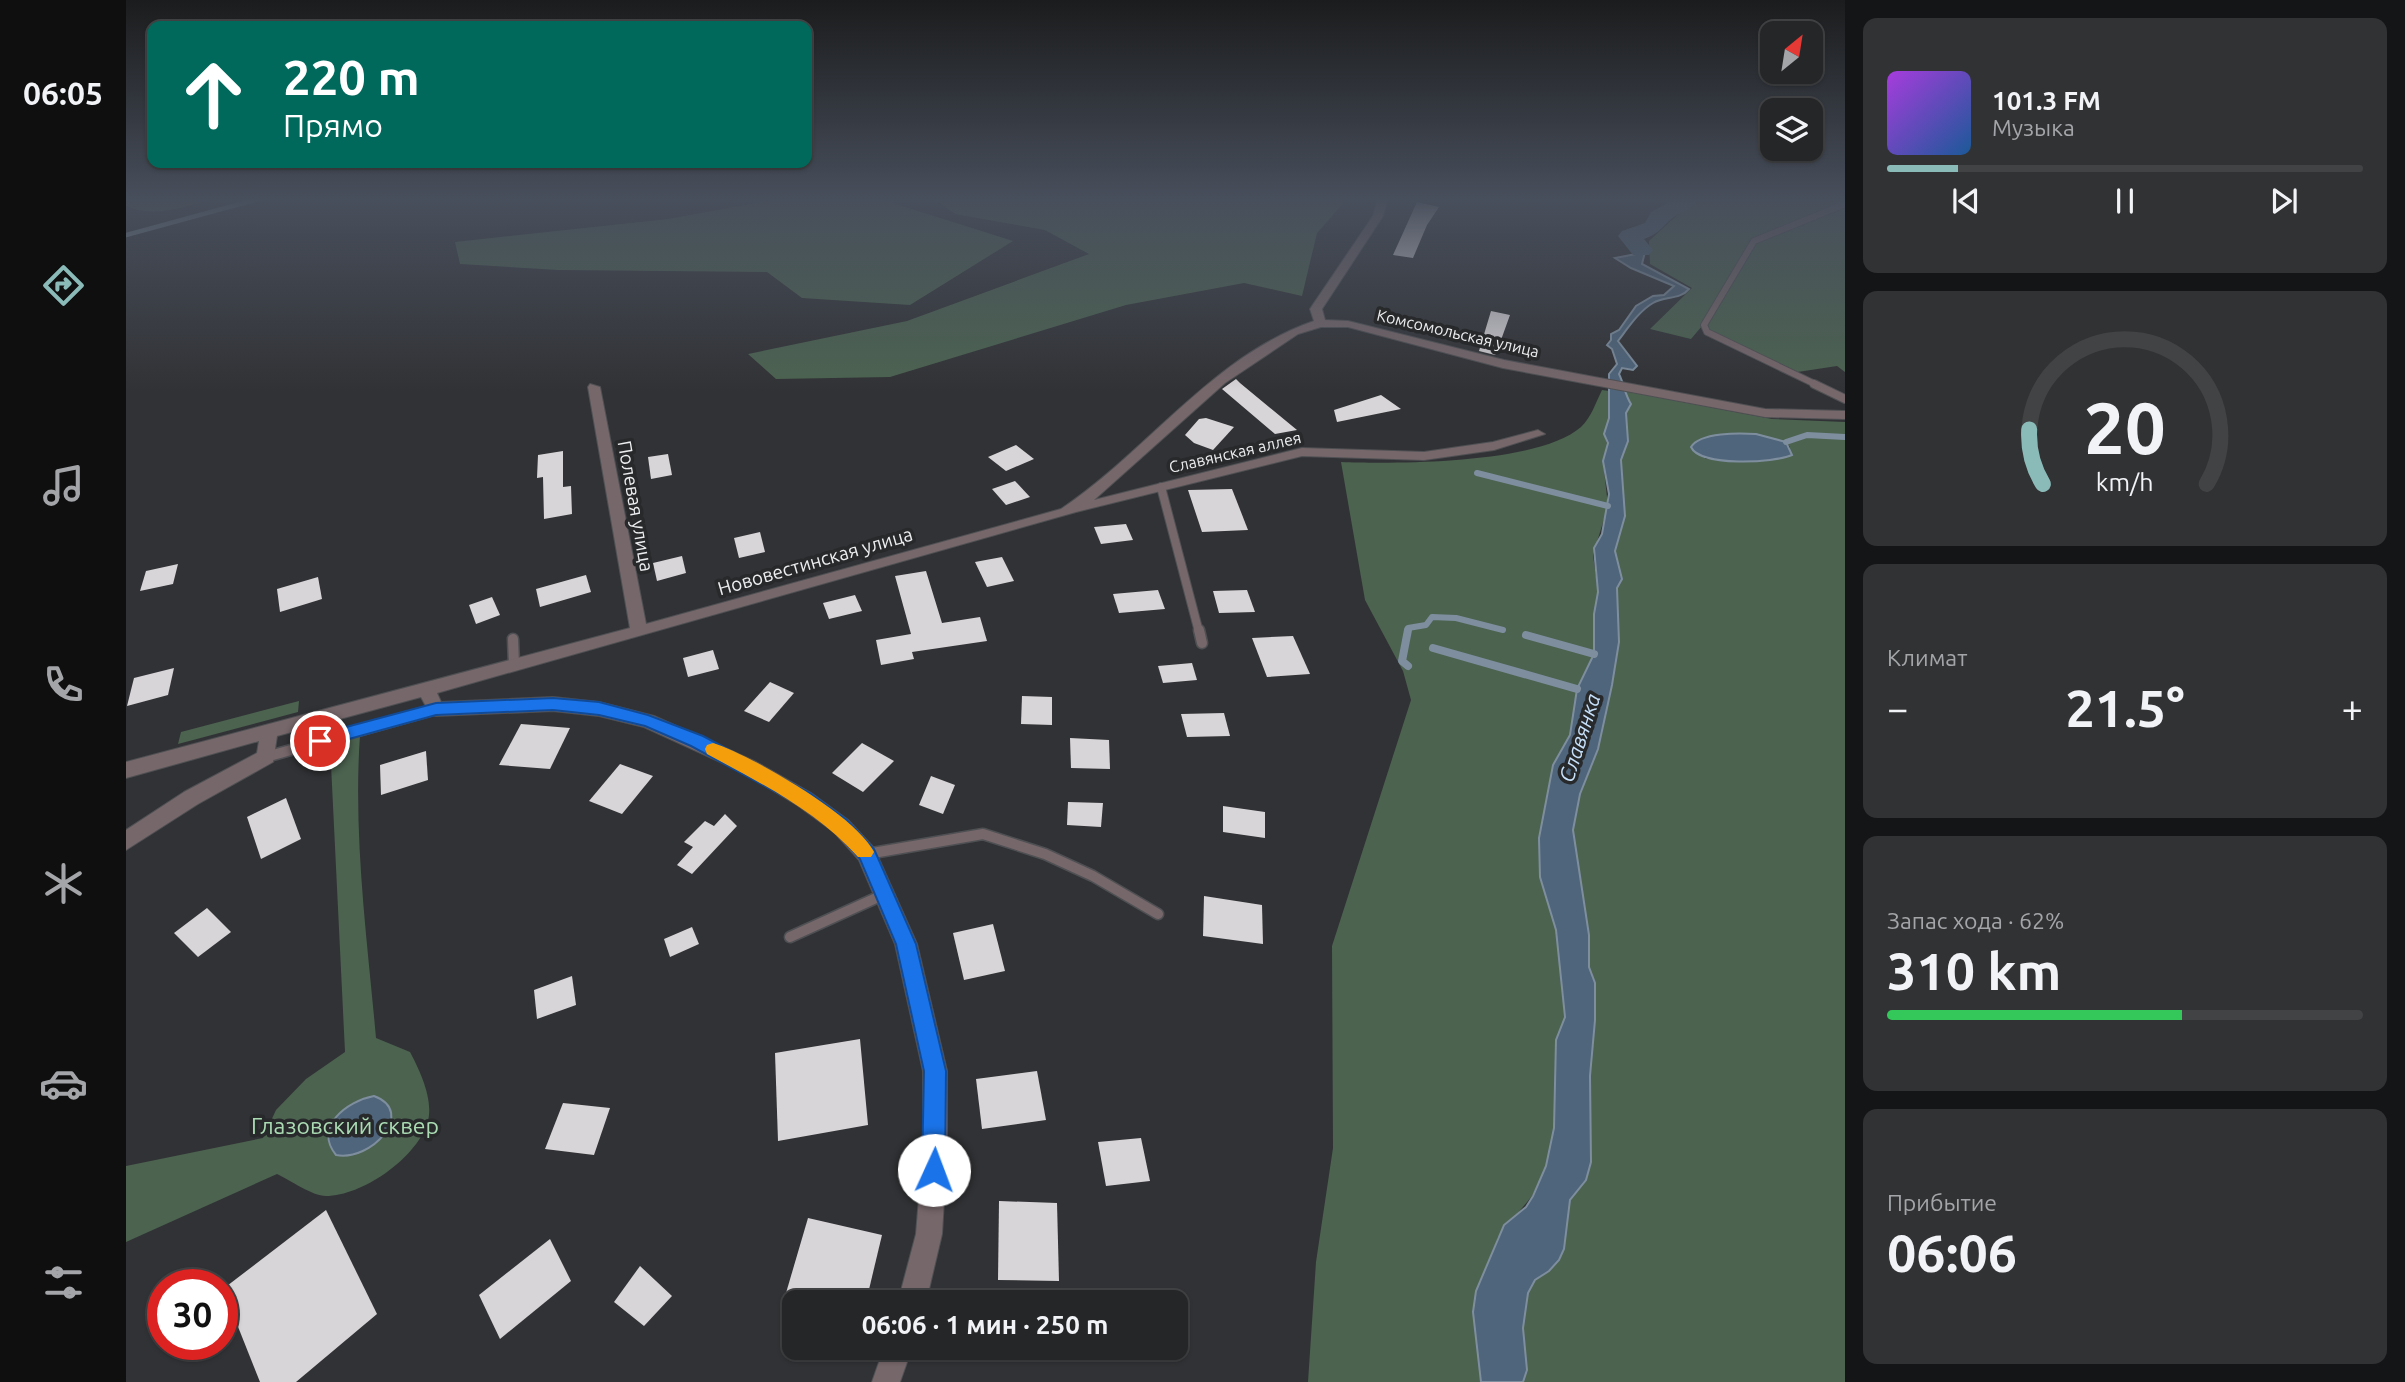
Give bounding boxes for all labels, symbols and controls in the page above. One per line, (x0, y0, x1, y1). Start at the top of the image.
north arrow (1760, 21, 1824, 84)
map controls (1760, 21, 1823, 161)
icon: ahead (168, 49, 259, 140)
text: 220 m (283, 49, 420, 104)
text: 06:05 (23, 75, 103, 111)
text: 101.3 FM (1992, 86, 2101, 115)
button: layers (1760, 98, 1823, 161)
text: Прямо (283, 107, 383, 143)
text: Музыка (1992, 115, 2075, 140)
icon: previous (1947, 182, 1985, 220)
icon: pause (2106, 182, 2144, 220)
icon: next (2265, 182, 2303, 220)
icon: directions (39, 261, 88, 310)
street label: Комсомольская улица (1375, 306, 1541, 360)
text: 20 (2084, 387, 2166, 469)
street label: Славянская аллея (1167, 428, 1303, 476)
street label: Полевая улица (614, 439, 658, 573)
icon: music (39, 461, 88, 510)
text: km/h (2096, 468, 2154, 496)
street label: Нововестинская улица (715, 523, 915, 599)
text: Климат (1887, 645, 1967, 670)
icon: phone (39, 660, 88, 709)
text: 21.5° (2065, 679, 2185, 737)
text: − (1887, 687, 1908, 729)
text: + (2342, 687, 2363, 729)
water label: Славянка (1554, 690, 1605, 785)
pin (290, 711, 350, 771)
icon: arrive (301, 722, 339, 760)
icon: climate (39, 859, 88, 908)
text: Запас хода · 62% (1887, 908, 2064, 933)
text: 310 km (1887, 942, 2061, 1000)
icon: car (39, 1059, 88, 1108)
park label: Глазовский сквер (251, 1113, 439, 1138)
position arrow (897, 1133, 971, 1207)
text: Прибытие (1887, 1190, 1997, 1215)
text: 06:06 (1887, 1224, 2017, 1282)
icon: filters (39, 1258, 88, 1307)
speed limit sign: 30 (147, 1269, 238, 1360)
text: 06:06 · 1 мин · 250 m (862, 1310, 1108, 1339)

